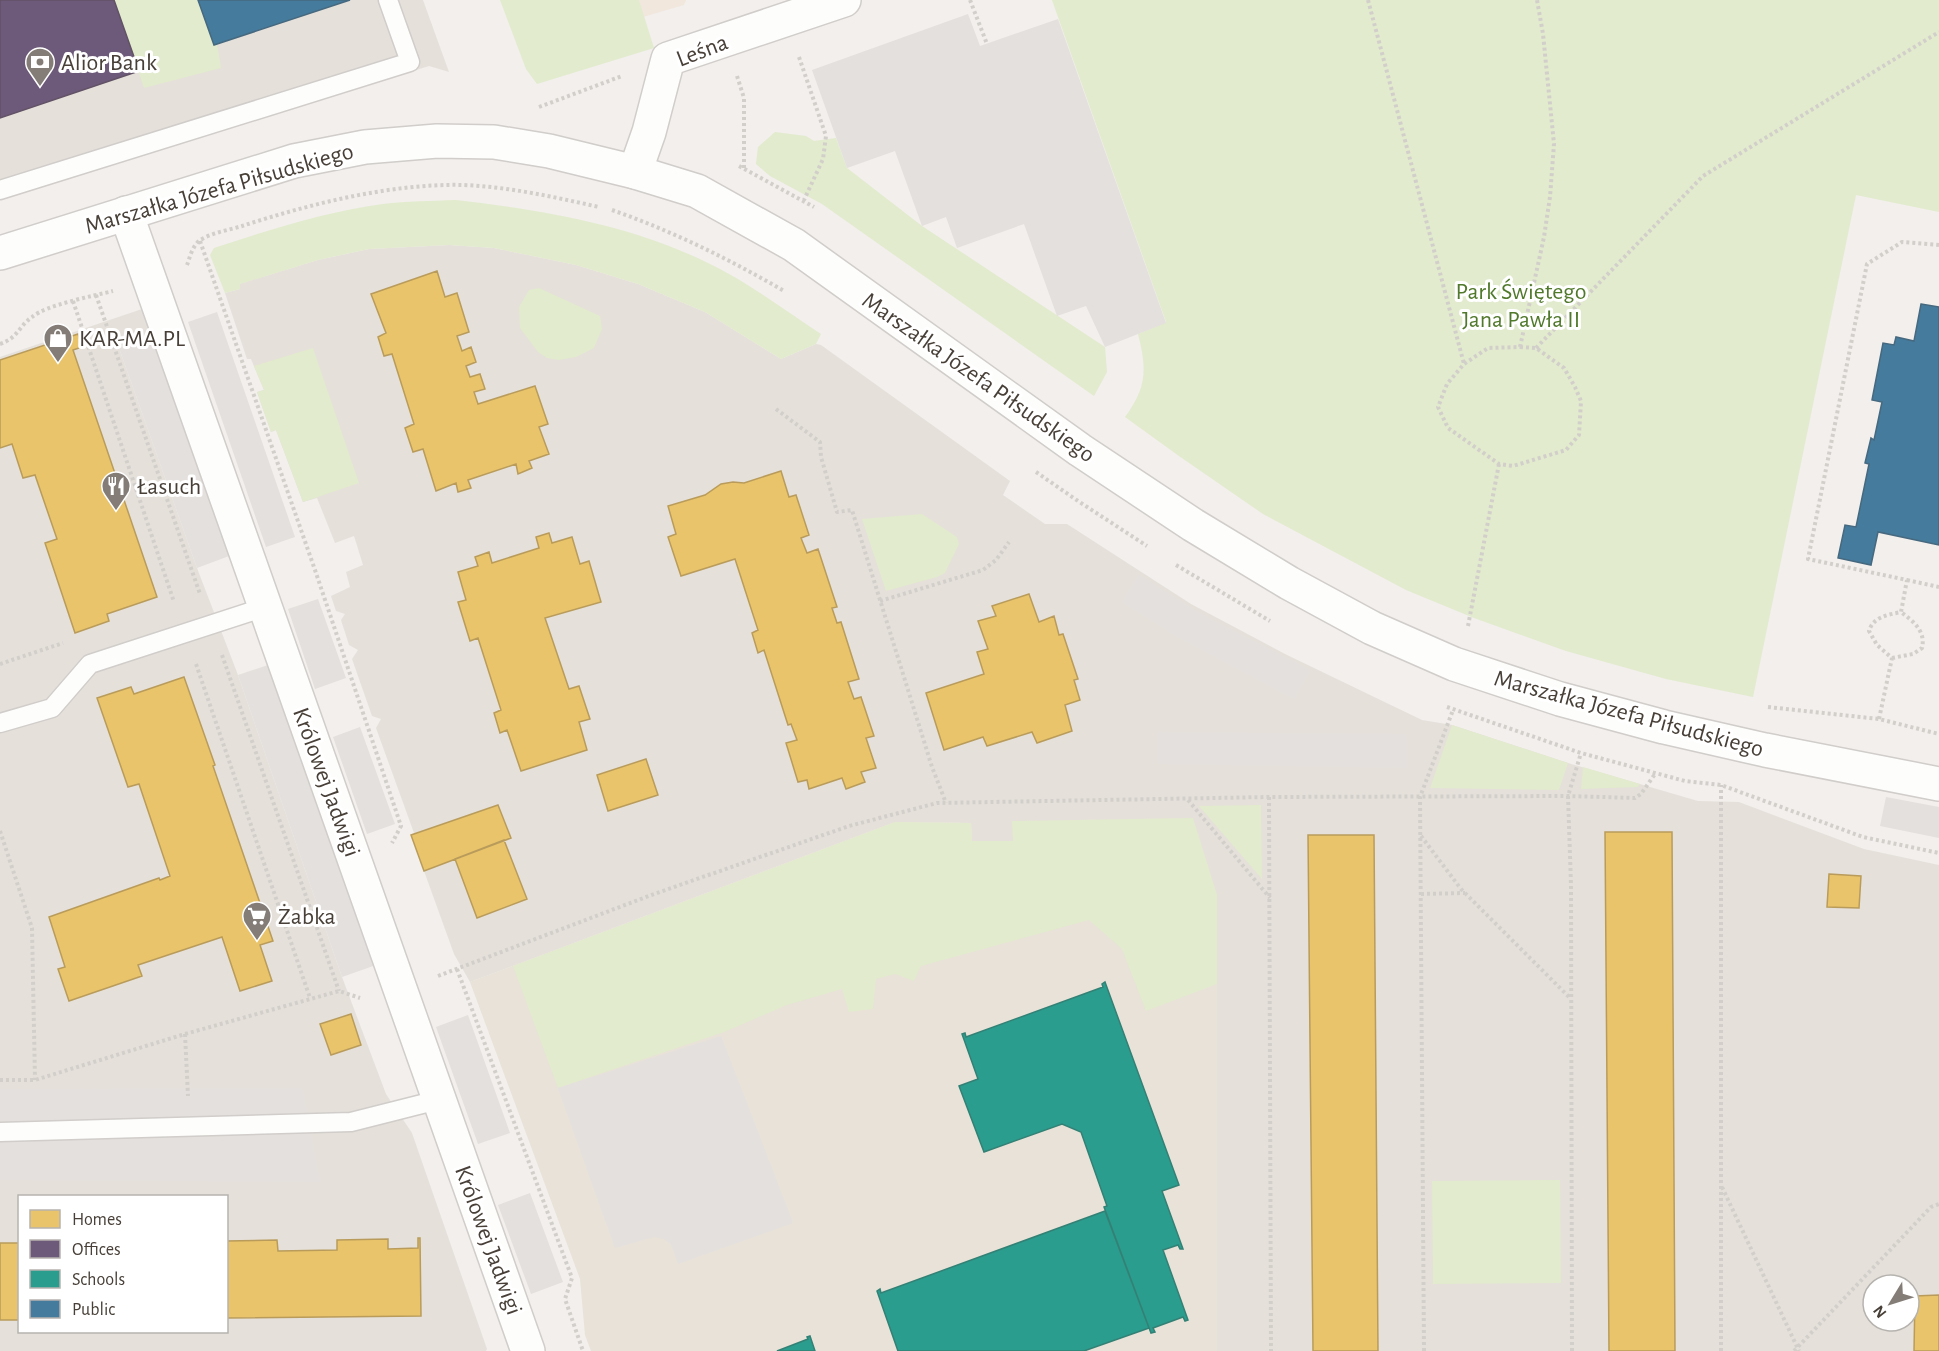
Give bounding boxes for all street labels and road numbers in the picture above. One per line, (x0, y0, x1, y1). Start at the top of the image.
street label: Leśna (673, 30, 731, 72)
street label: Marszałka Józefa Piłsudskiego (82, 139, 356, 239)
street label: Marszałka Józefa Piłsudskiego (858, 288, 1099, 467)
street label: Marszałka Józefa Piłsudskiego (1491, 666, 1766, 762)
street label: Królowej Jadwigi (288, 705, 364, 860)
street label: Królowej Jadwigi (450, 1163, 526, 1318)

